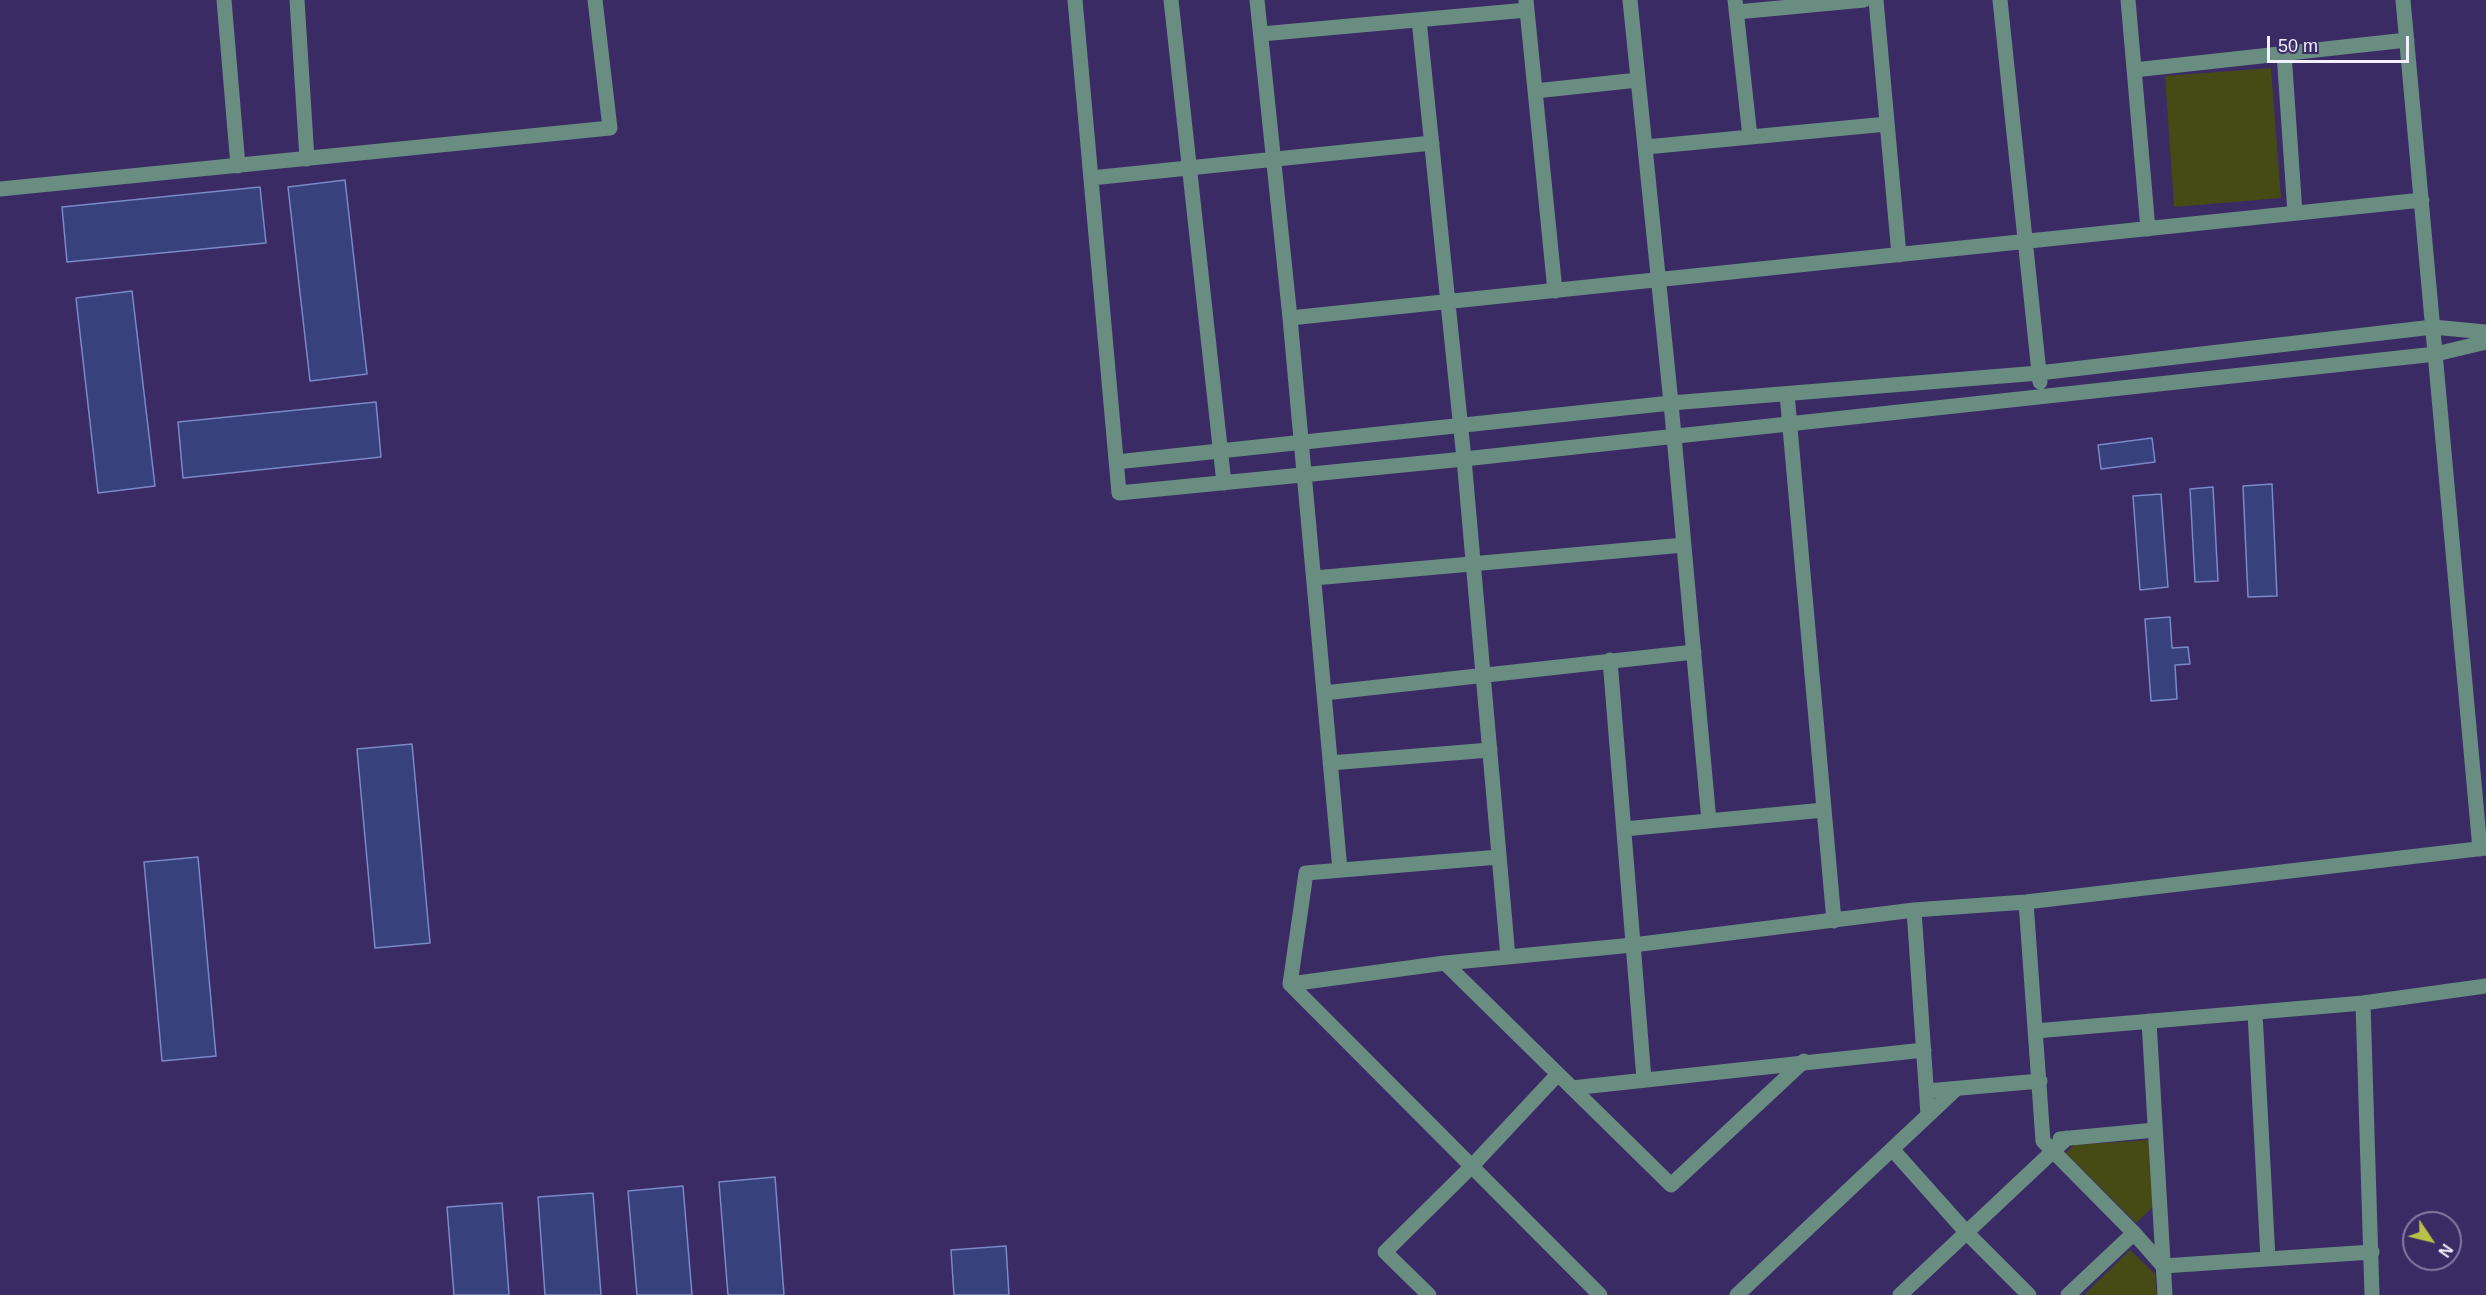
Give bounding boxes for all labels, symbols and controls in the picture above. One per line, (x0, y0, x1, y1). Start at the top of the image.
scale bar (2270, 24, 2412, 62)
text: 50 m (2278, 36, 2318, 56)
north arrow (2402, 1211, 2462, 1271)
text: N (2435, 1241, 2456, 1260)

